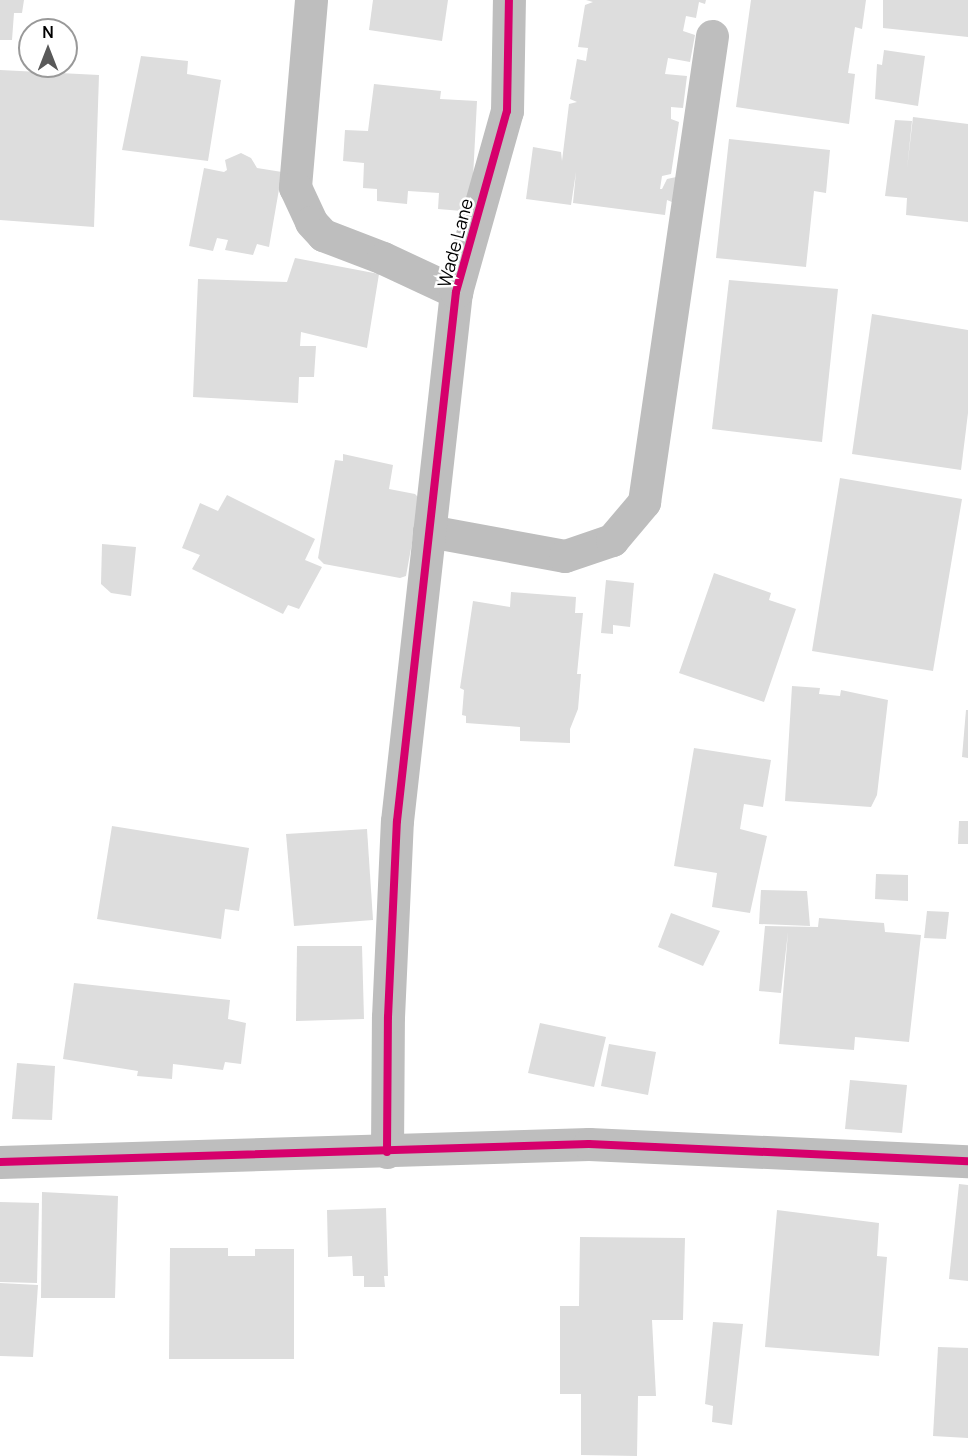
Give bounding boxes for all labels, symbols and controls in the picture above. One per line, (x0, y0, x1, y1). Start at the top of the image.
north arrow (18, 18, 78, 78)
text: N (42, 21, 54, 43)
street label: Wade Lane (433, 196, 477, 290)

